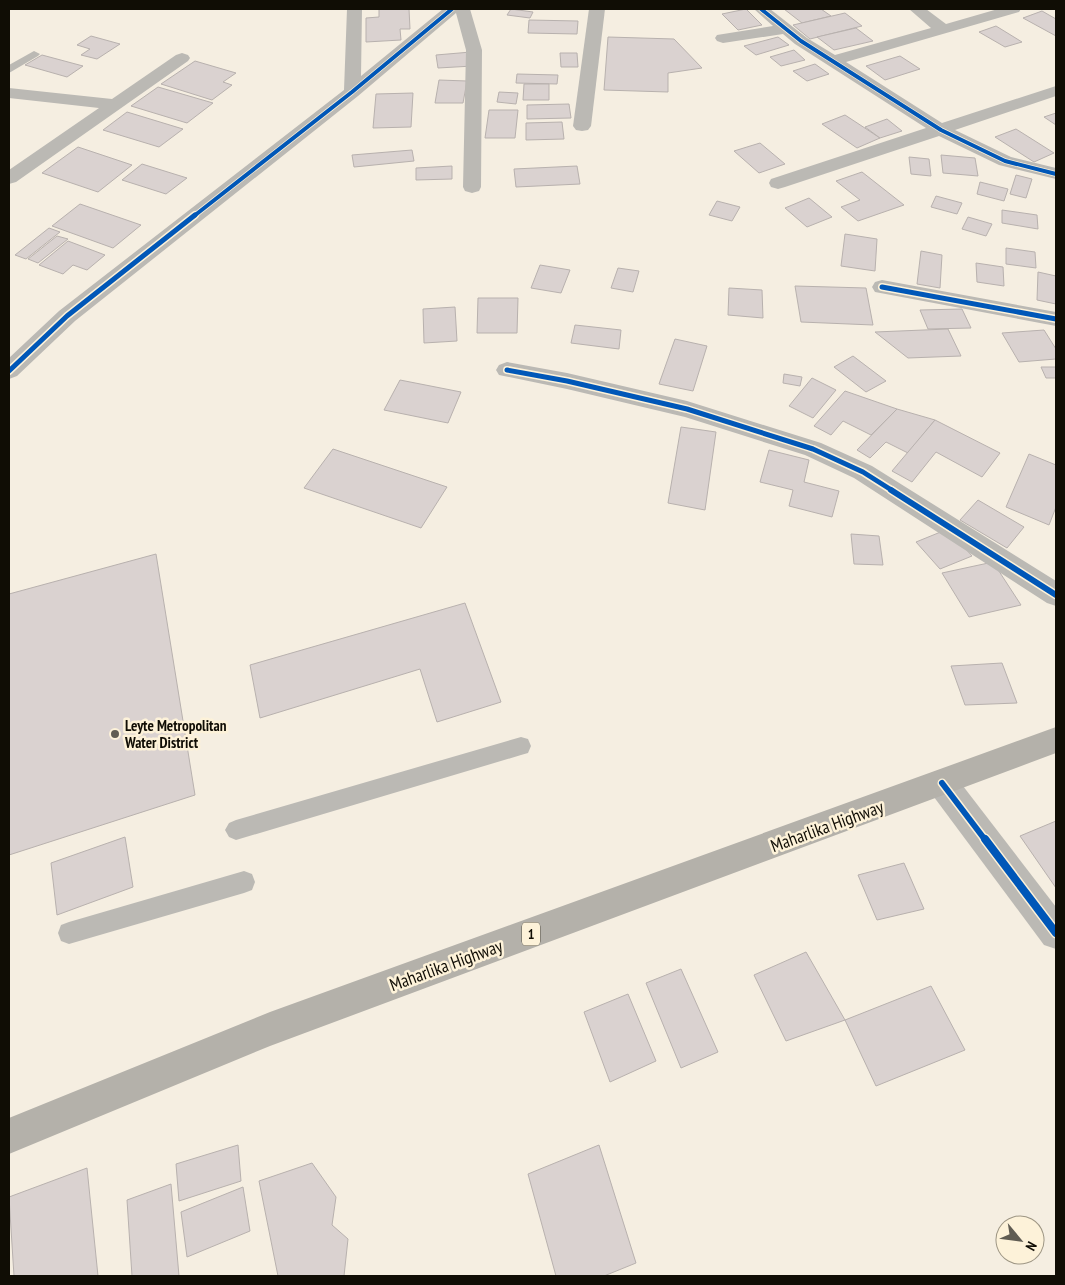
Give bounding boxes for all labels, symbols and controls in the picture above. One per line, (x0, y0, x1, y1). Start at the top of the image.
place label: Leyte Metropolitan Water District (124, 716, 227, 752)
marker: Leyte Metropolitan Water District (109, 728, 121, 740)
street label: Maharlika Highway (767, 795, 887, 857)
road number: 1 (522, 922, 540, 946)
street label: Maharlika Highway (386, 934, 506, 996)
north arrow (995, 1215, 1045, 1265)
text: N (1022, 1239, 1041, 1254)

